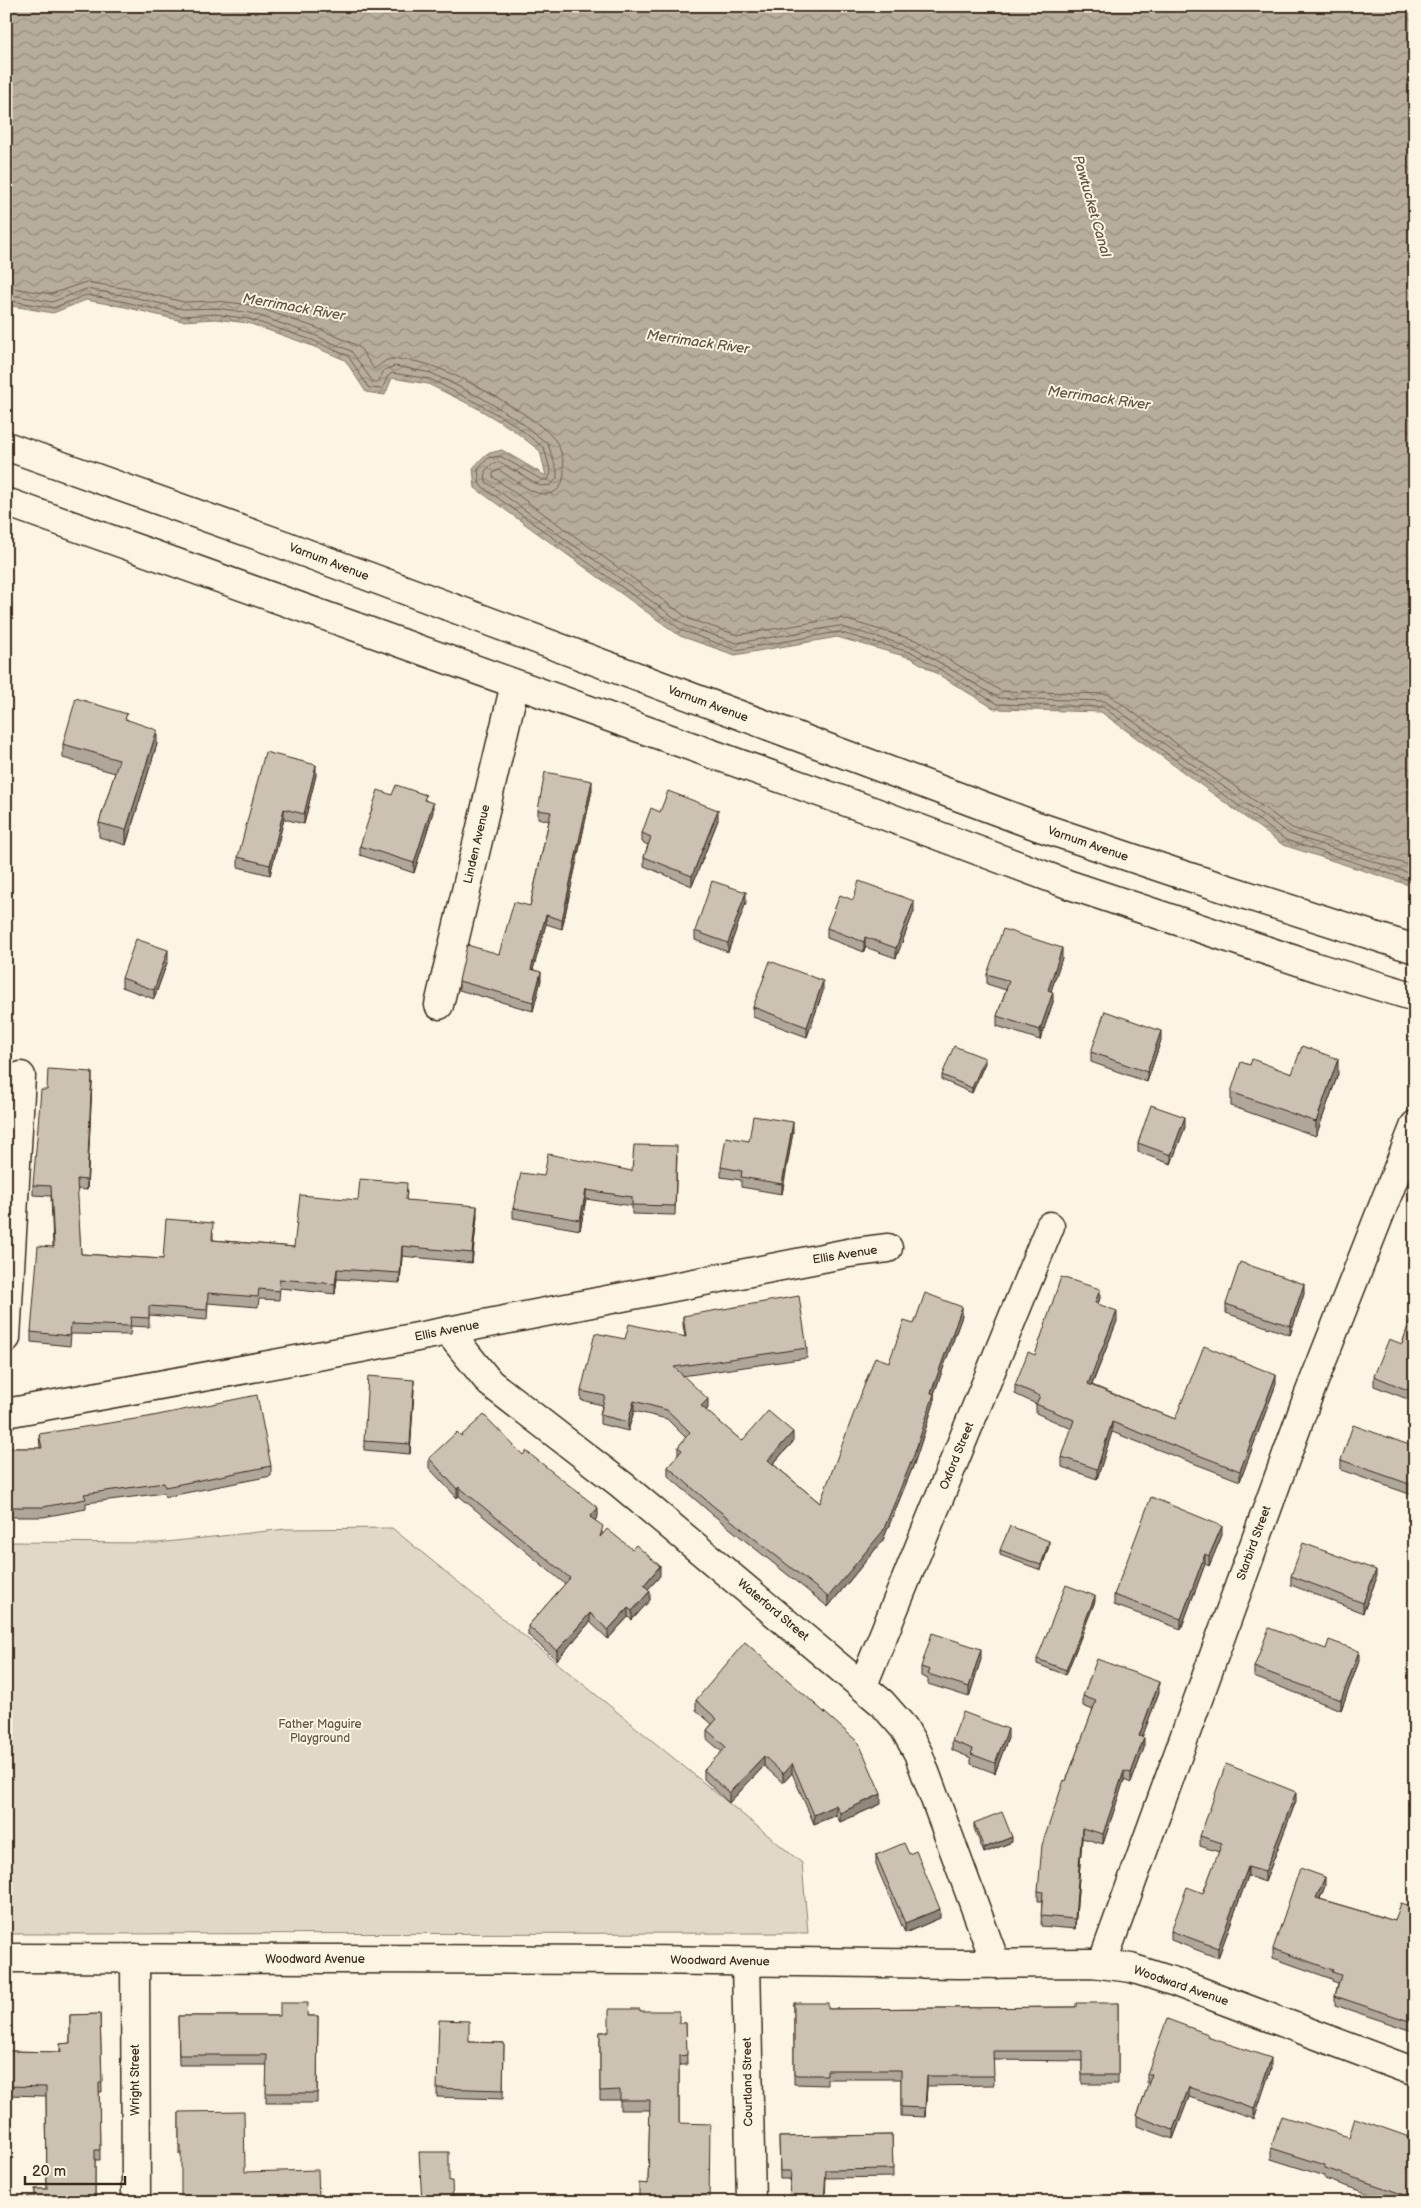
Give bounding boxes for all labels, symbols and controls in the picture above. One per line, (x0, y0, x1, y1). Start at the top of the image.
water label: Pawtucket Canal (1069, 153, 1115, 260)
water label: Merrimack River (242, 290, 347, 325)
water label: Merrimack River (646, 326, 751, 358)
water label: Merrimack River (1047, 382, 1152, 414)
street label: Varnum Avenue (287, 540, 371, 584)
street label: Varnum Avenue (666, 683, 750, 725)
street label: Linden Avenue (461, 803, 493, 885)
street label: Varnum Avenue (1046, 823, 1130, 865)
street label: Ellis Avenue (811, 1242, 879, 1268)
street label: Ellis Avenue (413, 1317, 481, 1345)
street label: Oxford Street (937, 1420, 978, 1492)
street label: Starbird Street (1234, 1503, 1275, 1582)
street label: Waterford Street (734, 1576, 812, 1644)
park label: Father Maguire Playground (278, 1717, 362, 1746)
street label: Woodward Avenue (265, 1952, 365, 1967)
street label: Woodward Avenue (670, 1953, 770, 1969)
street label: Woodward Avenue (1131, 1963, 1231, 2009)
street label: Courtland Street (740, 2037, 756, 2127)
street label: Wright Street (128, 2044, 143, 2116)
scale bar (25, 2153, 125, 2185)
text: 20 m (32, 2162, 66, 2181)

